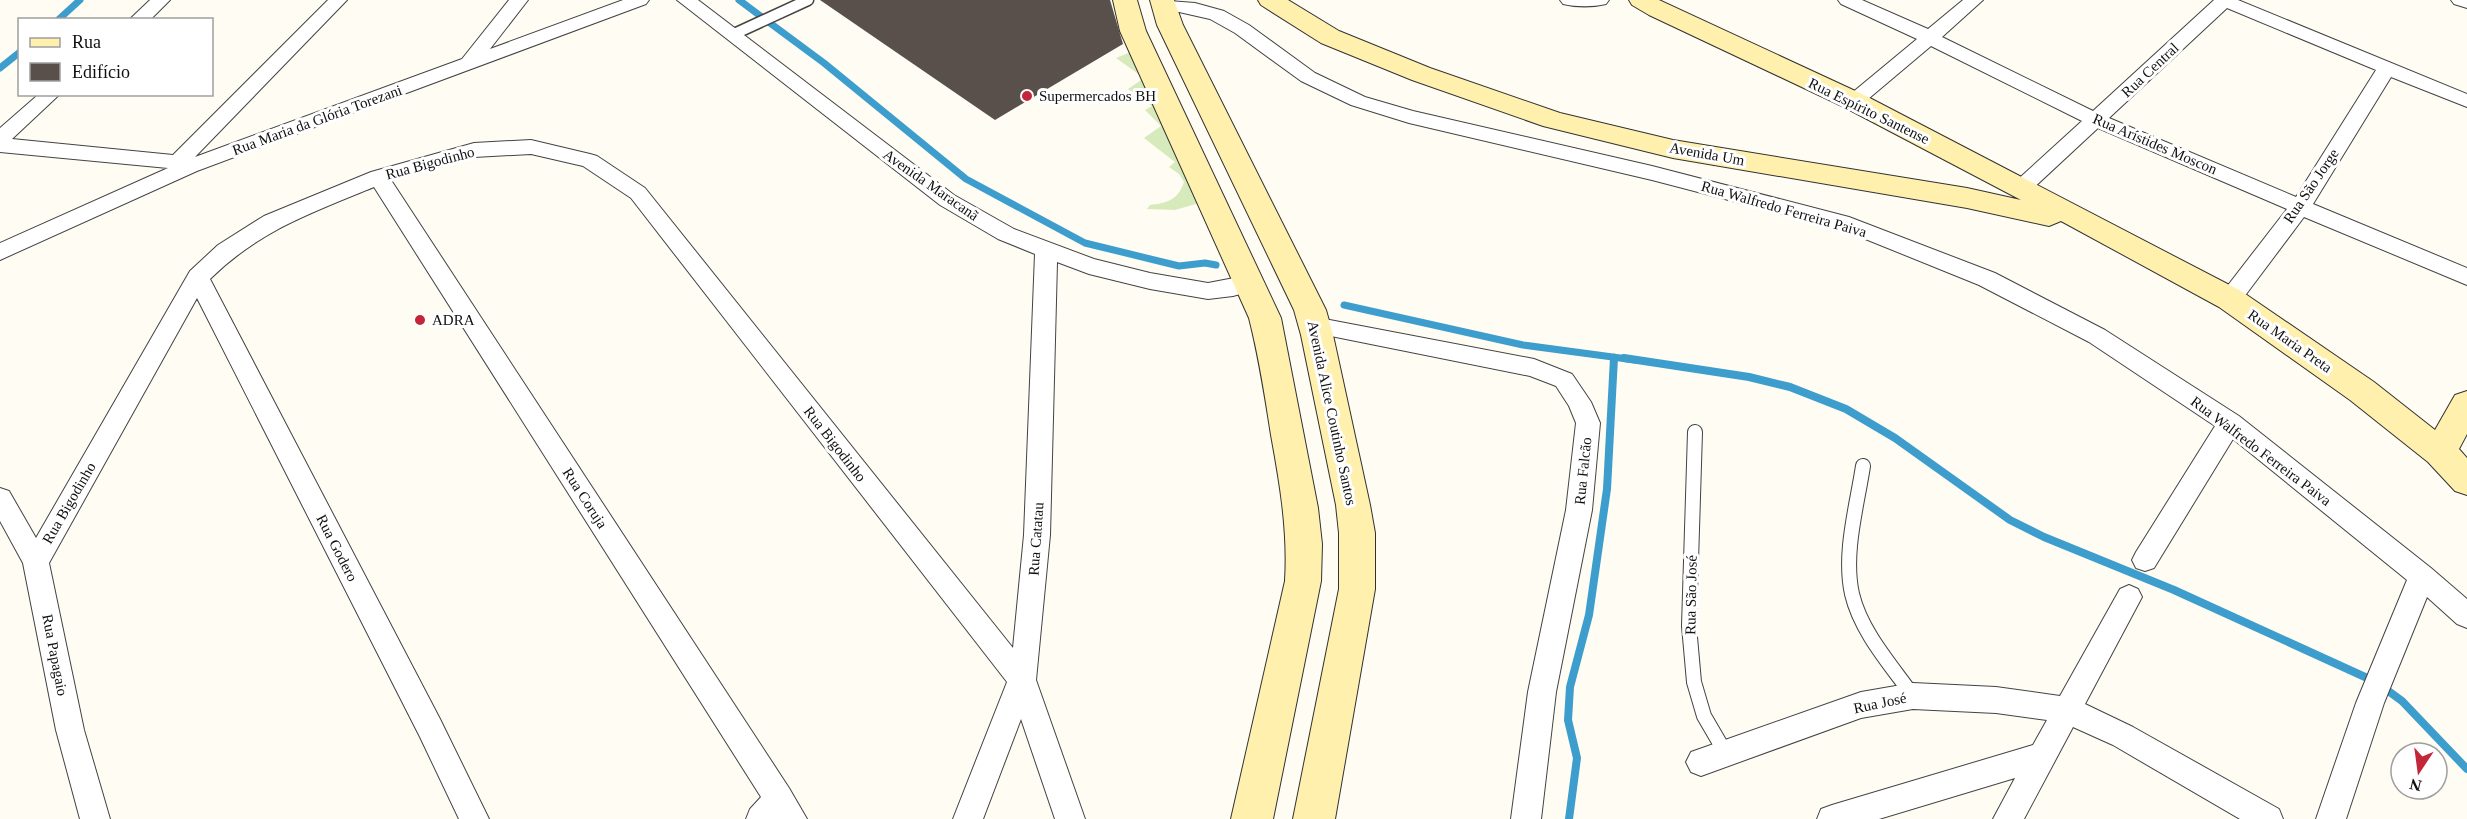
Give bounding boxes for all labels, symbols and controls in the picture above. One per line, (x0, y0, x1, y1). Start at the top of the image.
legend (18, 18, 213, 96)
text: Rua (72, 32, 101, 52)
street label: Rua Central (2118, 40, 2182, 100)
text: Edifício (72, 62, 130, 82)
street label: Rua Espírito Santense (1806, 75, 1932, 147)
street label: Rua Maria da Glória Torezani (230, 82, 404, 158)
place label: Supermercados BH (1039, 88, 1156, 104)
marker: Supermercados BH (1020, 89, 1034, 103)
street label: Rua Arístides Moscon (2091, 111, 2220, 178)
street label: Avenida Um (1668, 140, 1746, 169)
street label: Rua Bigodinho (384, 143, 476, 183)
street label: Rua São Jorge (2280, 145, 2342, 226)
street label: Avenida Maracanã (880, 146, 982, 224)
street label: Rua Walfredo Ferreira Paiva (1699, 178, 1869, 240)
street label: Rua Maria Preta (2245, 306, 2335, 376)
place label: ADRA (432, 312, 475, 328)
marker: ADRA (413, 313, 427, 327)
street label: Avenida Alice Coutinho Santos (1305, 319, 1359, 507)
street label: Rua Walfredo Ferreira Paiva (2188, 393, 2335, 509)
street label: Rua Bigodinho (801, 403, 869, 485)
street label: Rua Falcão (1571, 436, 1595, 506)
street label: Rua Bigodinho (39, 459, 99, 547)
street label: Rua Coruja (560, 465, 611, 531)
street label: Rua Catatau (1025, 501, 1047, 576)
street label: Rua Godero (313, 512, 361, 584)
street label: Rua São José (1682, 555, 1700, 635)
street label: Rua Papagaio (39, 613, 71, 697)
street label: Rua José (1852, 690, 1908, 716)
north arrow (2389, 741, 2449, 801)
text: N (2408, 775, 2423, 795)

